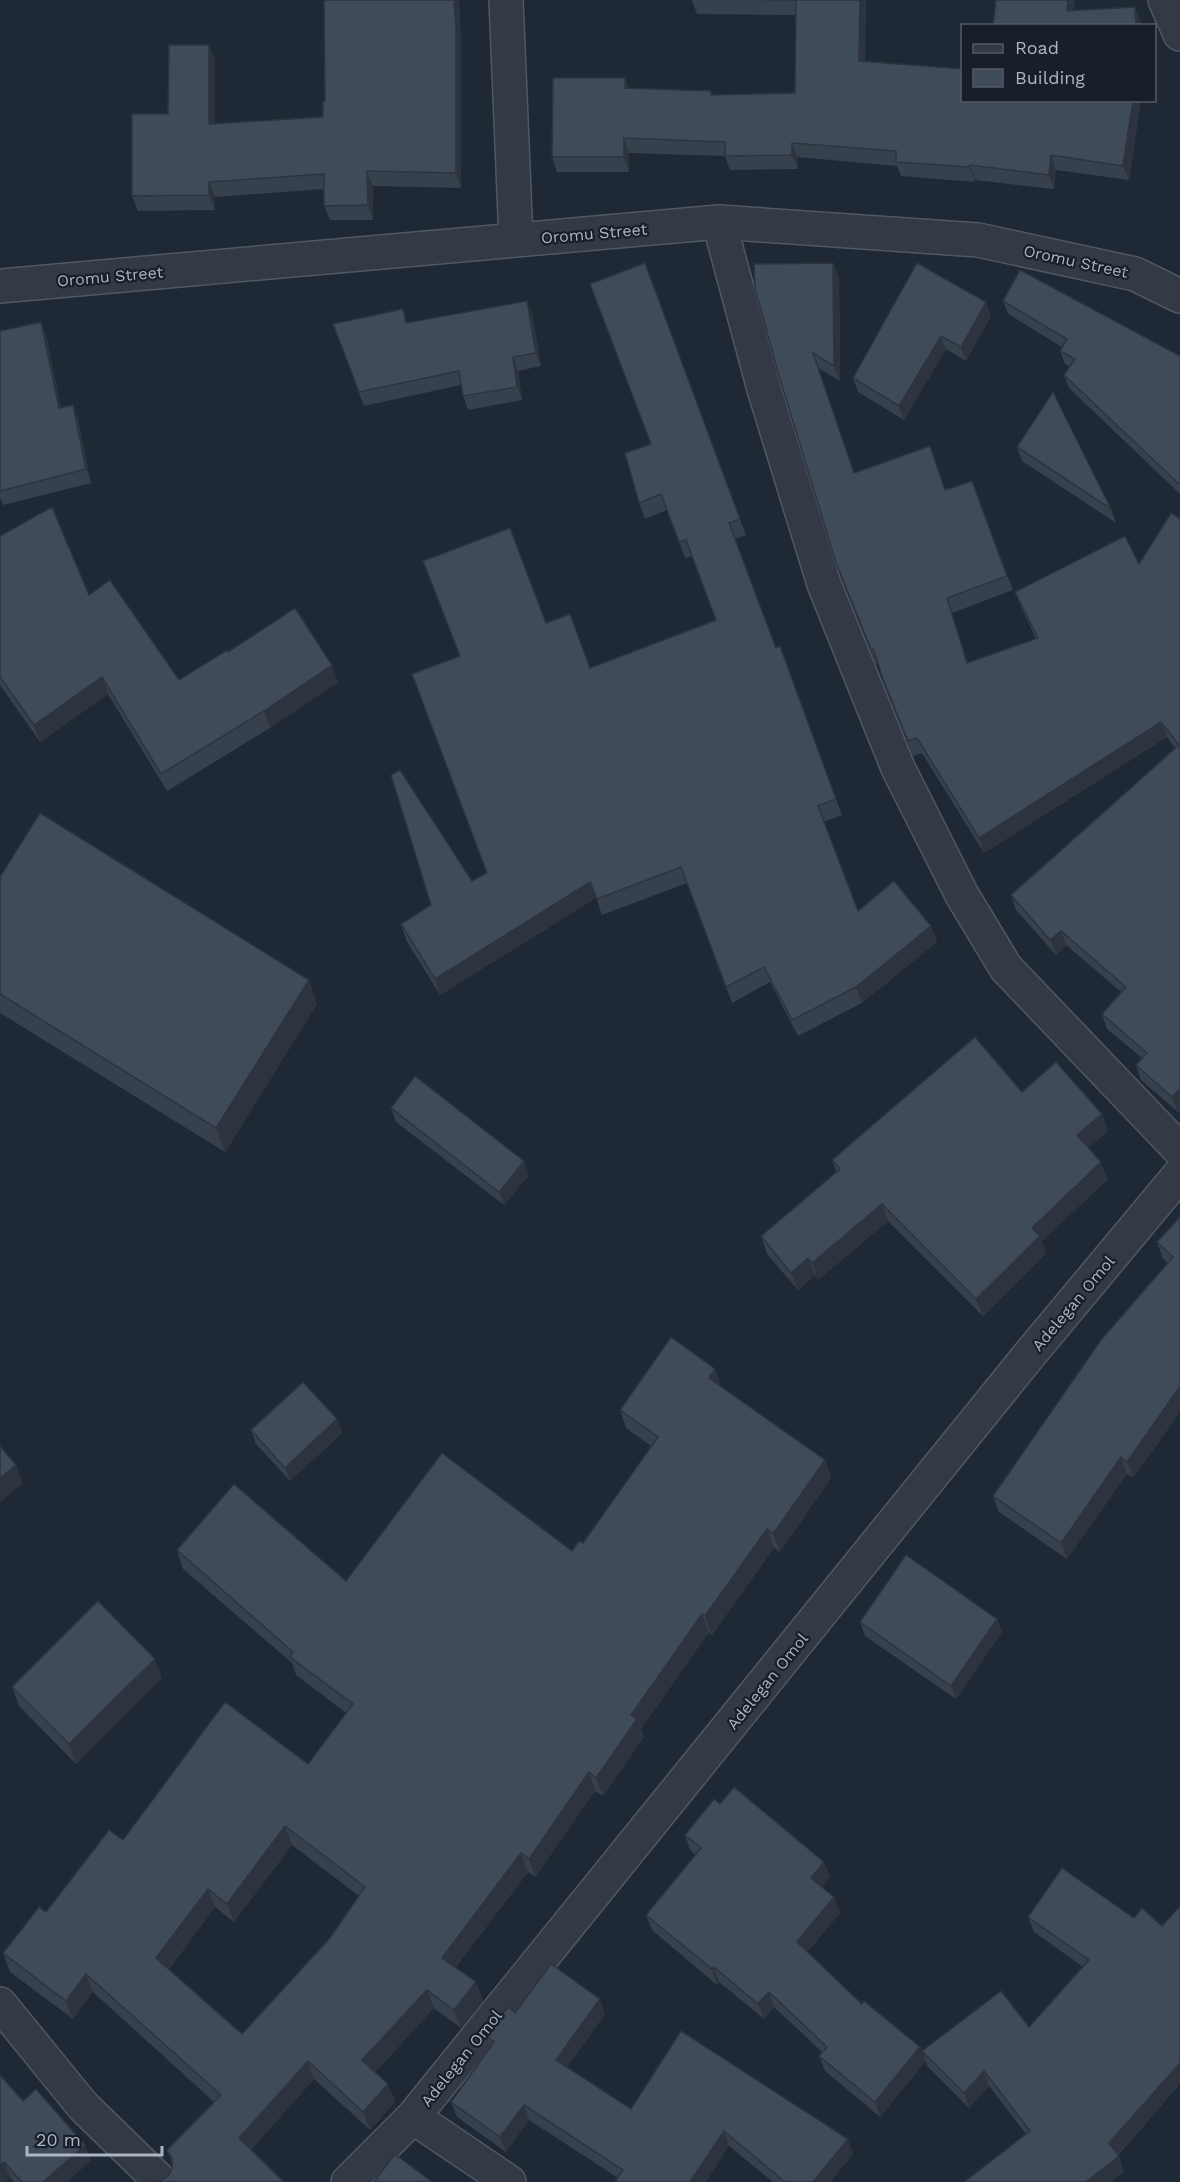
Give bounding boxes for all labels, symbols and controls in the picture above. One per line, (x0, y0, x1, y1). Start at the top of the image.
legend (961, 24, 1156, 102)
text: Road (1015, 37, 1059, 58)
text: Building (1015, 67, 1085, 88)
street label: Oromu Street (540, 219, 648, 248)
street label: Oromu Street (1022, 241, 1130, 282)
street label: Oromu Street (56, 262, 164, 291)
street label: Adelegan Omol (1028, 1252, 1119, 1355)
street label: Adelegan Omol (723, 1629, 812, 1733)
street label: Adelegan Omol (417, 2006, 506, 2110)
scale bar (27, 2119, 162, 2157)
text: 20 m (36, 2129, 81, 2150)

